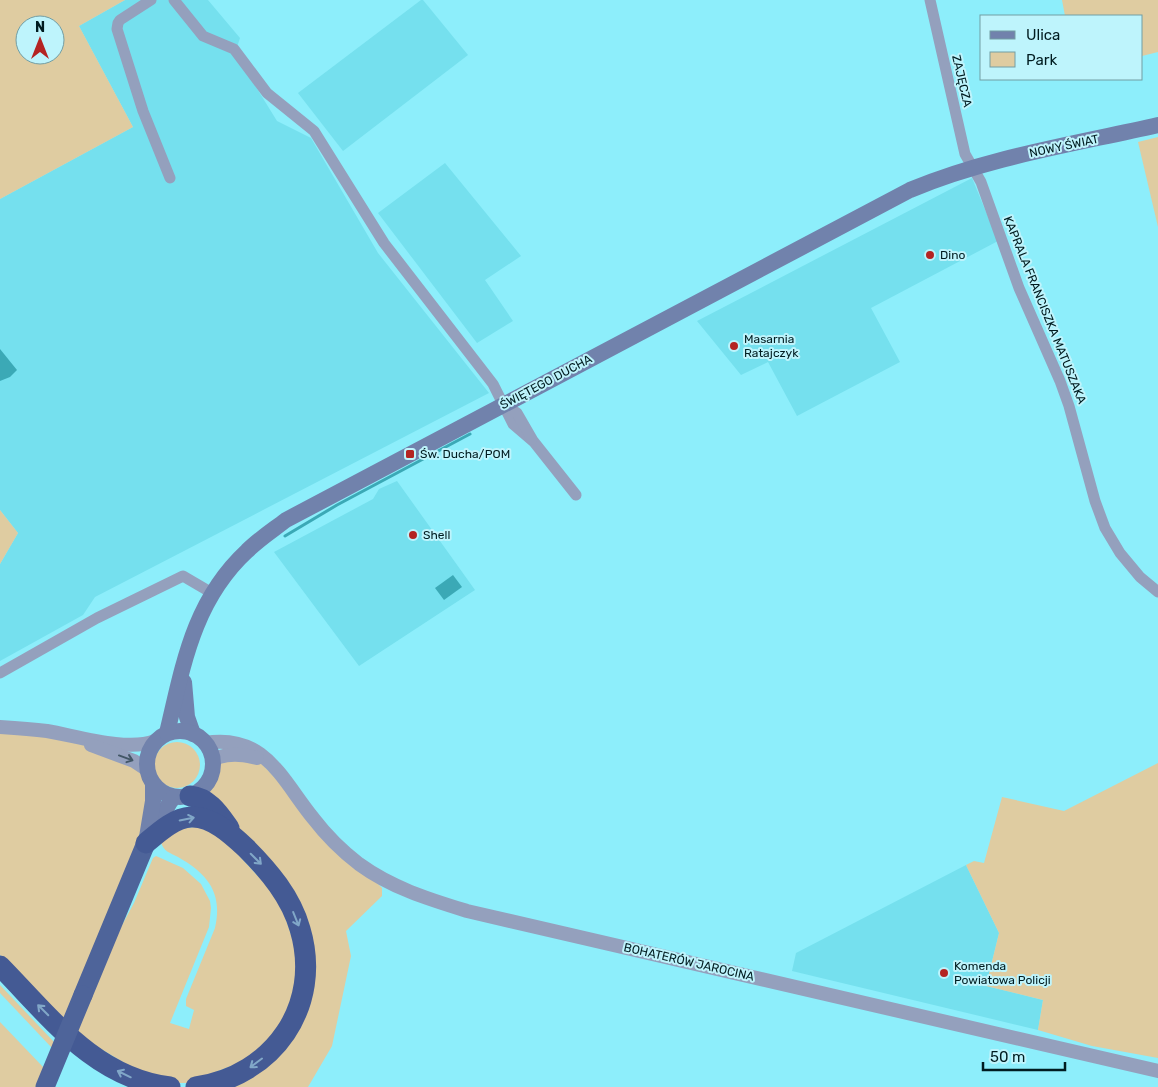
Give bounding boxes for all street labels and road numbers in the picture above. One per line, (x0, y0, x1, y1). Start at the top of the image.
street label: ZAJĘCZA (949, 54, 975, 108)
street label: NOWY ŚWIAT (1028, 132, 1100, 160)
street label: KAPRALA FRANCISZKA MATUSZAKA (1001, 214, 1089, 406)
street label: ŚWIĘTEGO DUCHA (498, 352, 594, 412)
street label: BOHATERÓW JAROCINA (622, 940, 756, 984)

